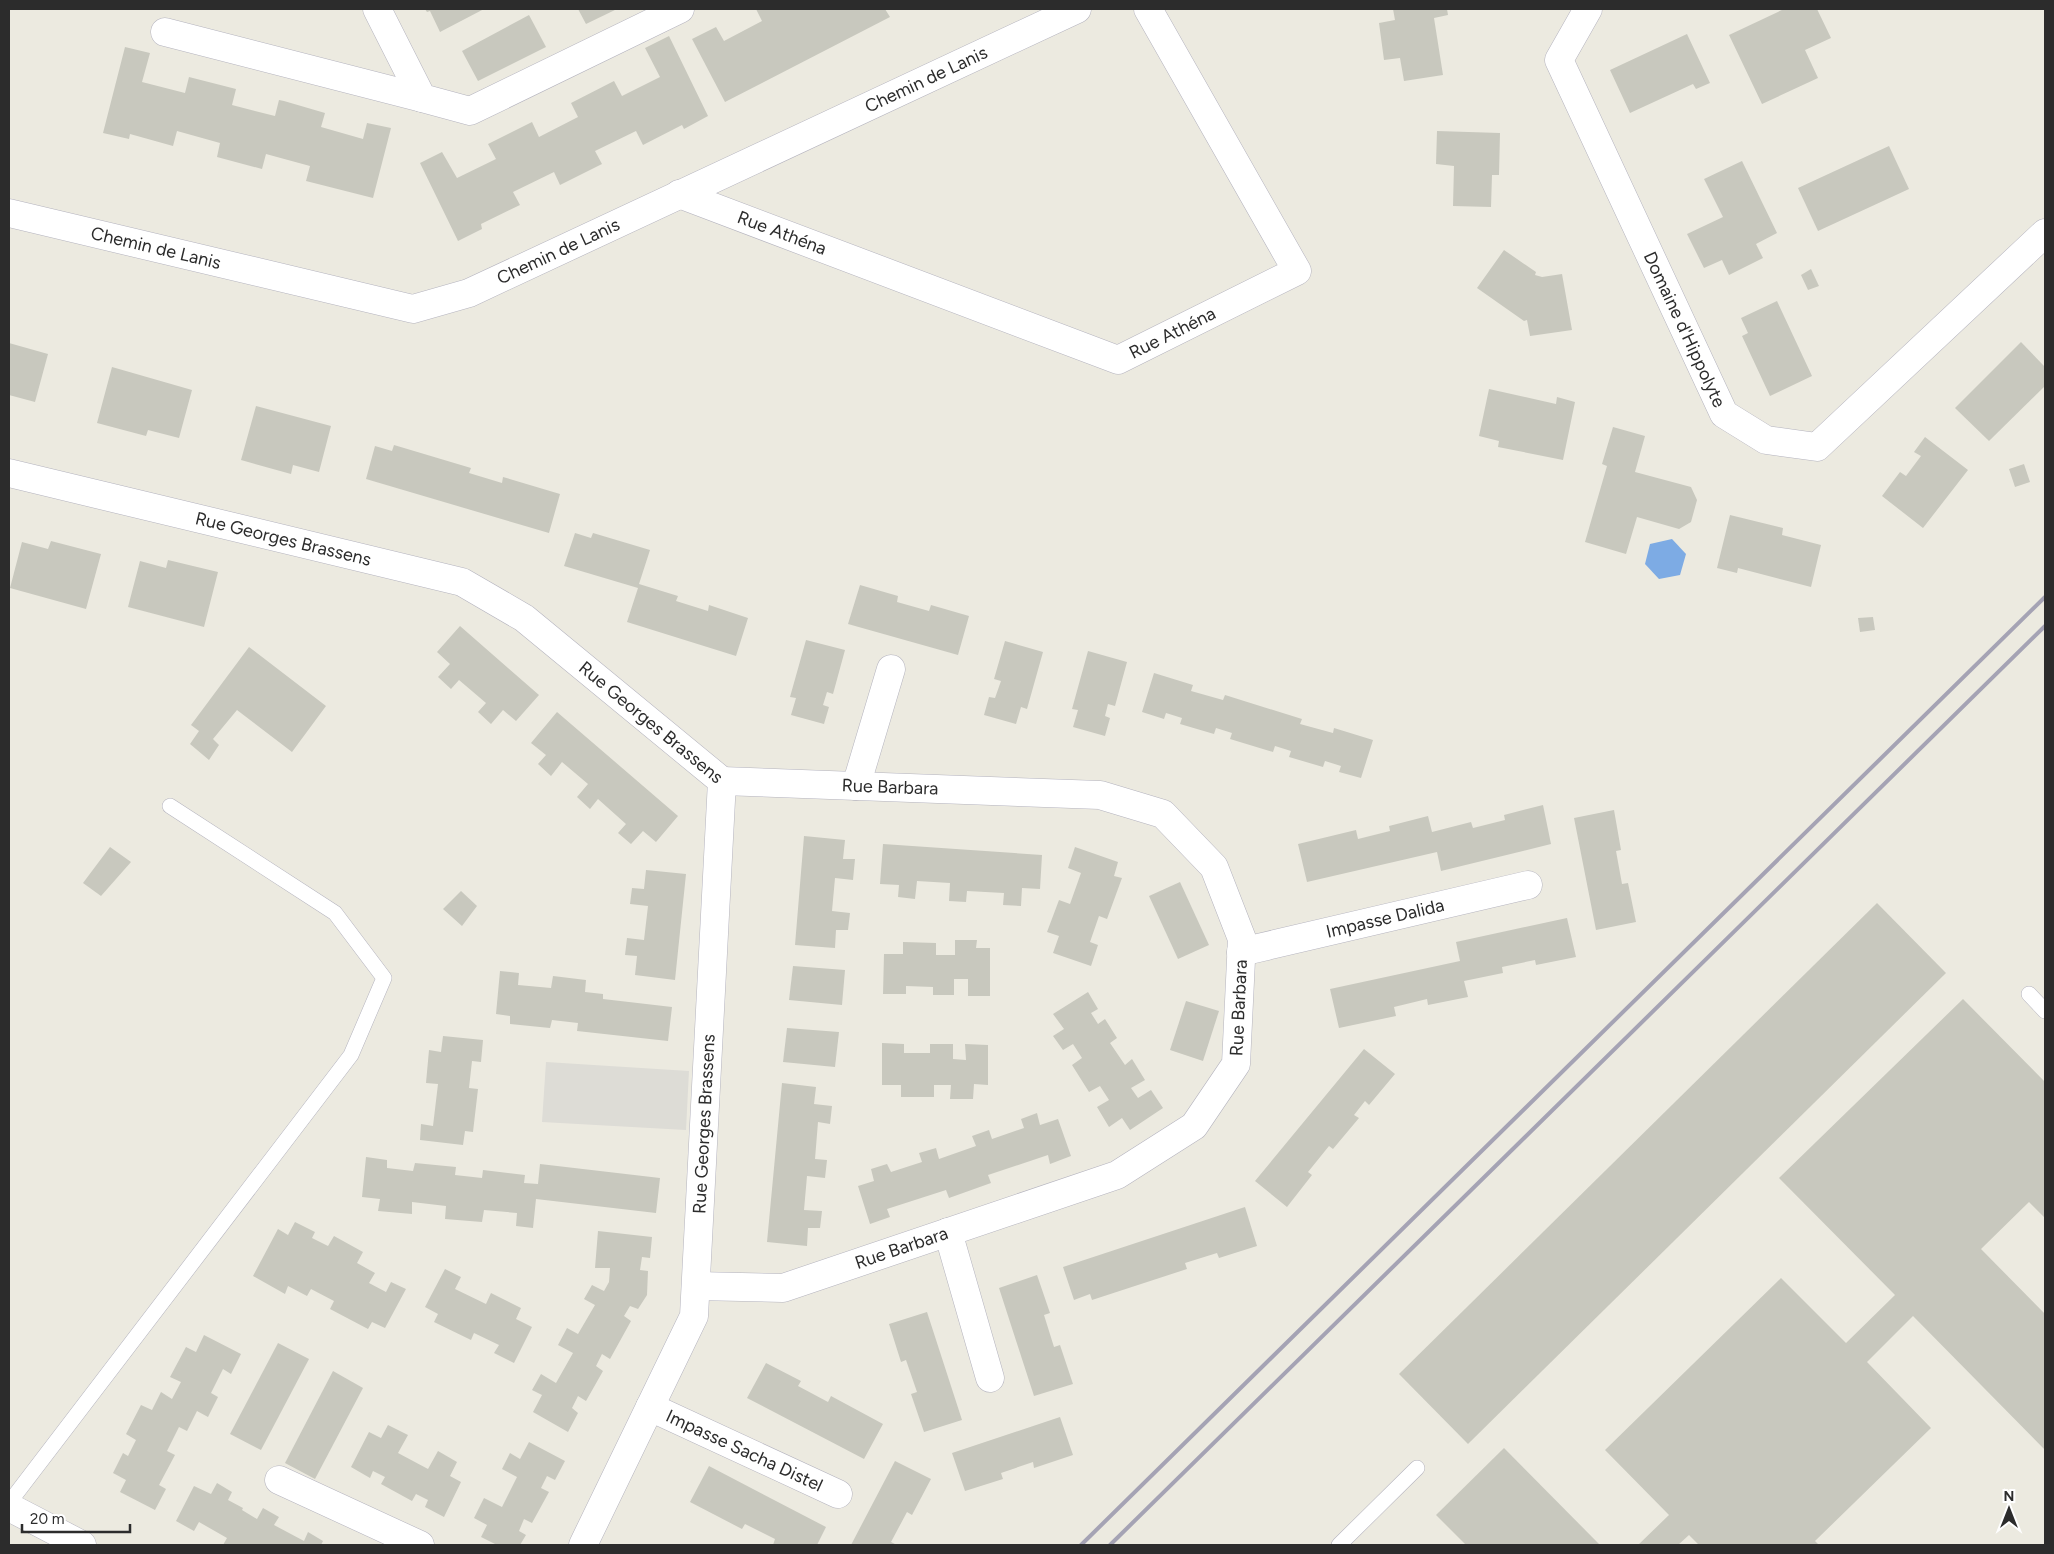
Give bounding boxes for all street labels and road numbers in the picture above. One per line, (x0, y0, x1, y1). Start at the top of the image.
street label: Chemin de Lanis (861, 41, 991, 118)
street label: Rue Athéna (734, 206, 830, 260)
street label: Chemin de Lanis (493, 213, 623, 289)
street label: Chemin de Lanis (89, 222, 223, 274)
street label: Domaine d'Hippolyte (1639, 248, 1730, 411)
street label: Rue Athéna (1125, 302, 1219, 364)
street label: Rue Georges Brassens (193, 507, 373, 571)
street label: Rue Georges Brassens (574, 657, 727, 788)
street label: Rue Barbara (841, 774, 939, 800)
street label: Impasse Dalida (1324, 894, 1446, 943)
street label: Rue Barbara (1225, 959, 1252, 1057)
street label: Rue Georges Brassens (688, 1033, 720, 1215)
street label: Rue Barbara (852, 1222, 951, 1274)
street label: Impasse Sacha Distel (662, 1405, 826, 1496)

